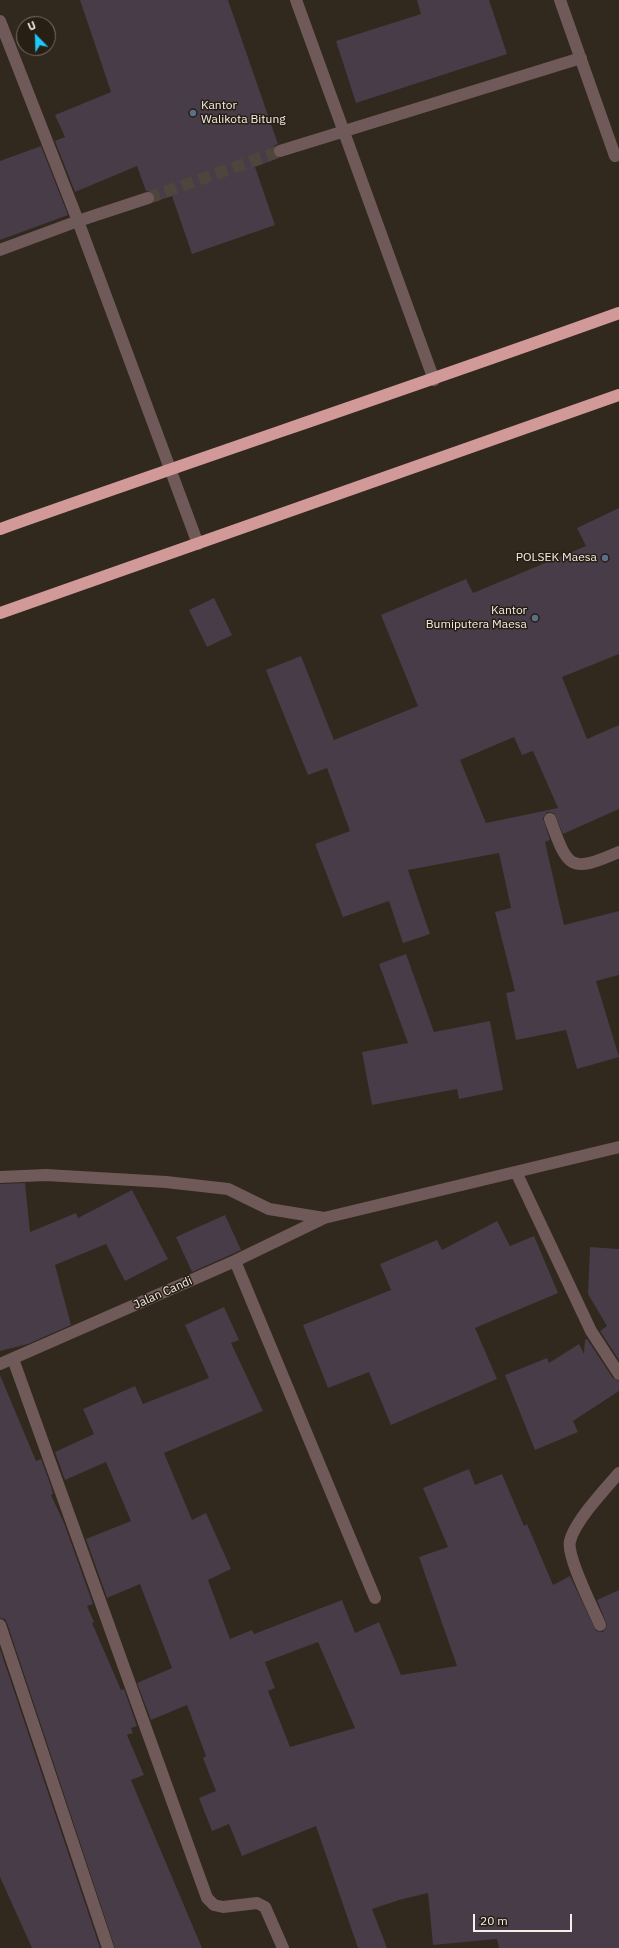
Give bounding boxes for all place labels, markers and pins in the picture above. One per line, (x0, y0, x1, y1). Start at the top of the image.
place label: Kantor Walikota Bitung (201, 99, 286, 127)
marker: Kantor Walikota Bitung (188, 108, 198, 118)
place label: POLSEK Maesa (516, 551, 597, 565)
marker: POLSEK Maesa (600, 553, 610, 563)
place label: Kantor Bumiputera Maesa (426, 604, 527, 632)
marker: Kantor Bumiputera Maesa (530, 613, 540, 623)

